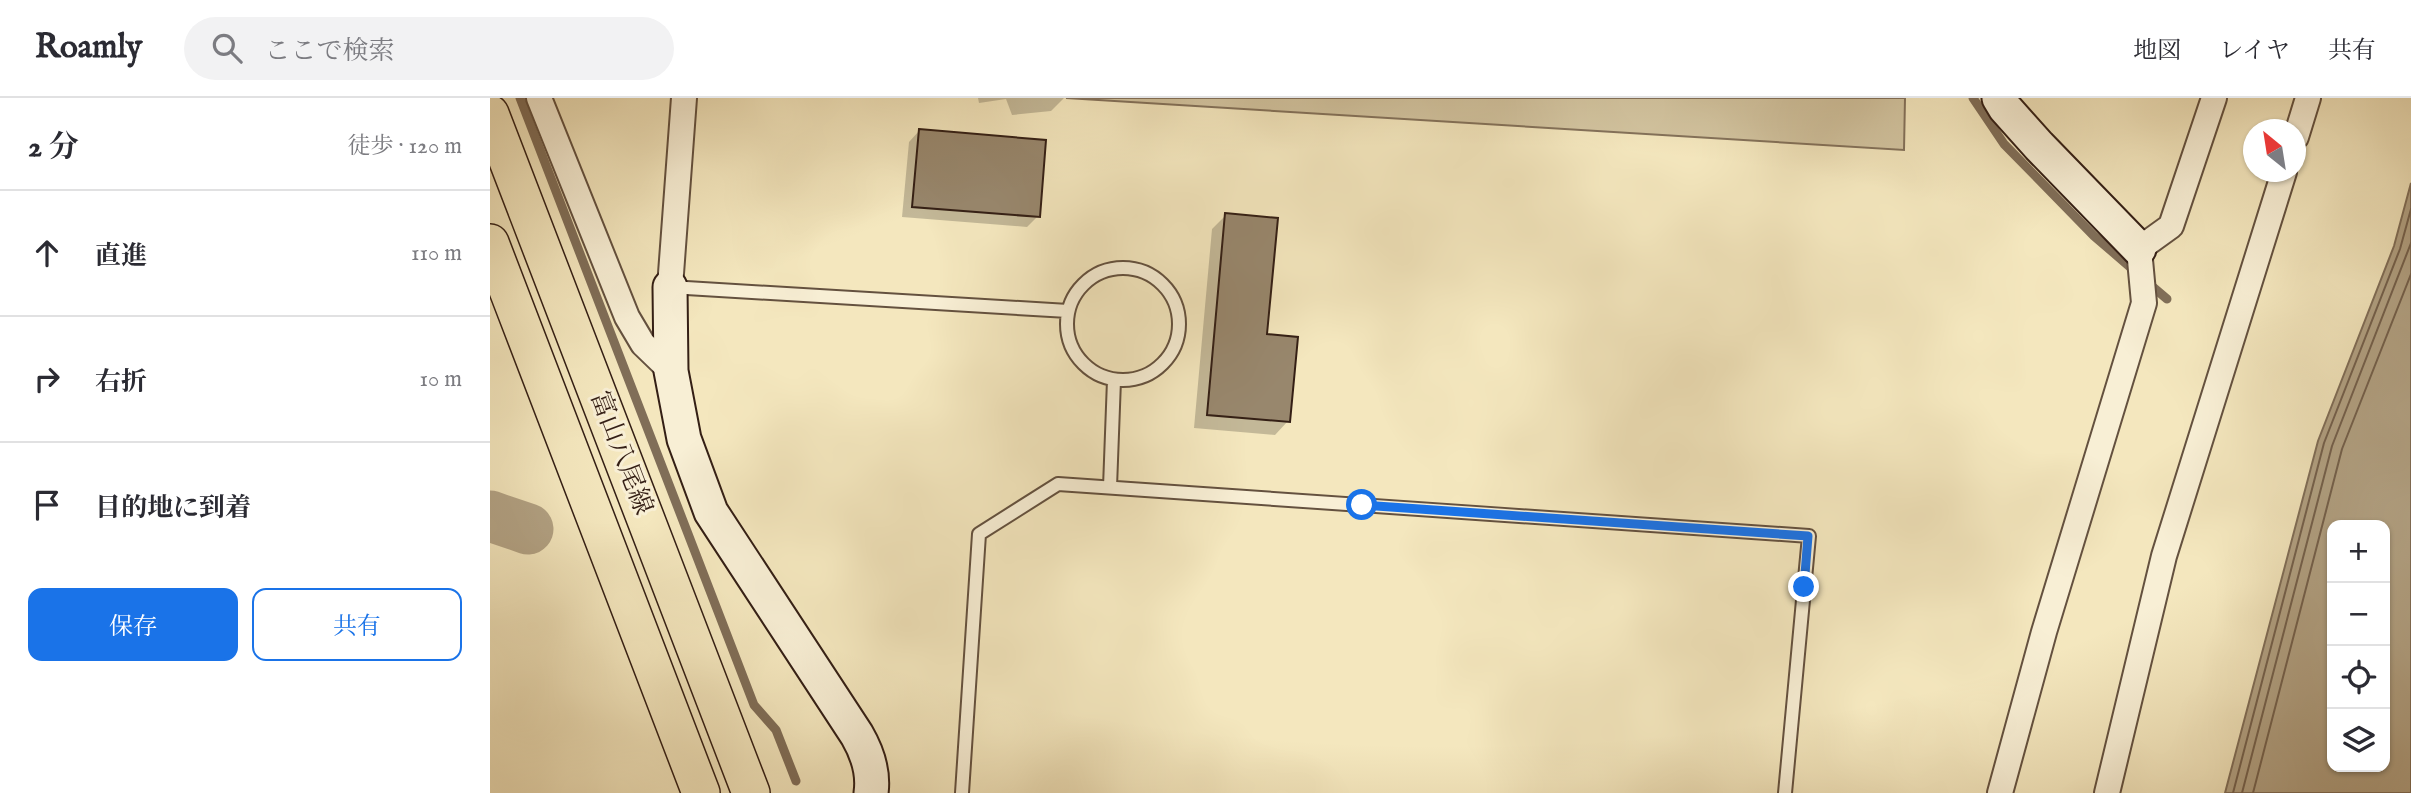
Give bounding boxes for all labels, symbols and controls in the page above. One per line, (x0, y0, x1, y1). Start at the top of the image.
search box (184, 17, 674, 80)
text: Roamly (35, 27, 142, 69)
icon: search (208, 29, 246, 67)
text: ここで検索 (264, 35, 394, 68)
text: 地図 (2133, 36, 2181, 67)
text: レイヤ (2219, 36, 2290, 67)
text: 共有 (2328, 36, 2376, 67)
north arrow (2243, 119, 2306, 182)
text: 2 分 (28, 129, 79, 167)
text: 徒歩 · 120 m (347, 132, 462, 161)
icon: ahead (28, 234, 66, 272)
text: 110 m (411, 239, 462, 268)
text: 直進 (95, 240, 147, 273)
icon: right (28, 360, 66, 398)
text: 10 m (419, 365, 462, 394)
text: 右折 (95, 366, 147, 399)
street label: 富山八尾線 (582, 386, 660, 520)
icon: arrive (28, 486, 66, 524)
route start (1346, 489, 1377, 520)
text: 目的地に到着 (95, 492, 251, 525)
map controls (2327, 520, 2390, 772)
button: + (2327, 520, 2390, 583)
route end (1788, 571, 1819, 602)
button: − (2327, 583, 2390, 646)
button: 保存 (28, 588, 238, 661)
button: 共有 (252, 588, 462, 661)
button: locate (2327, 646, 2390, 709)
button: layers (2327, 709, 2390, 772)

